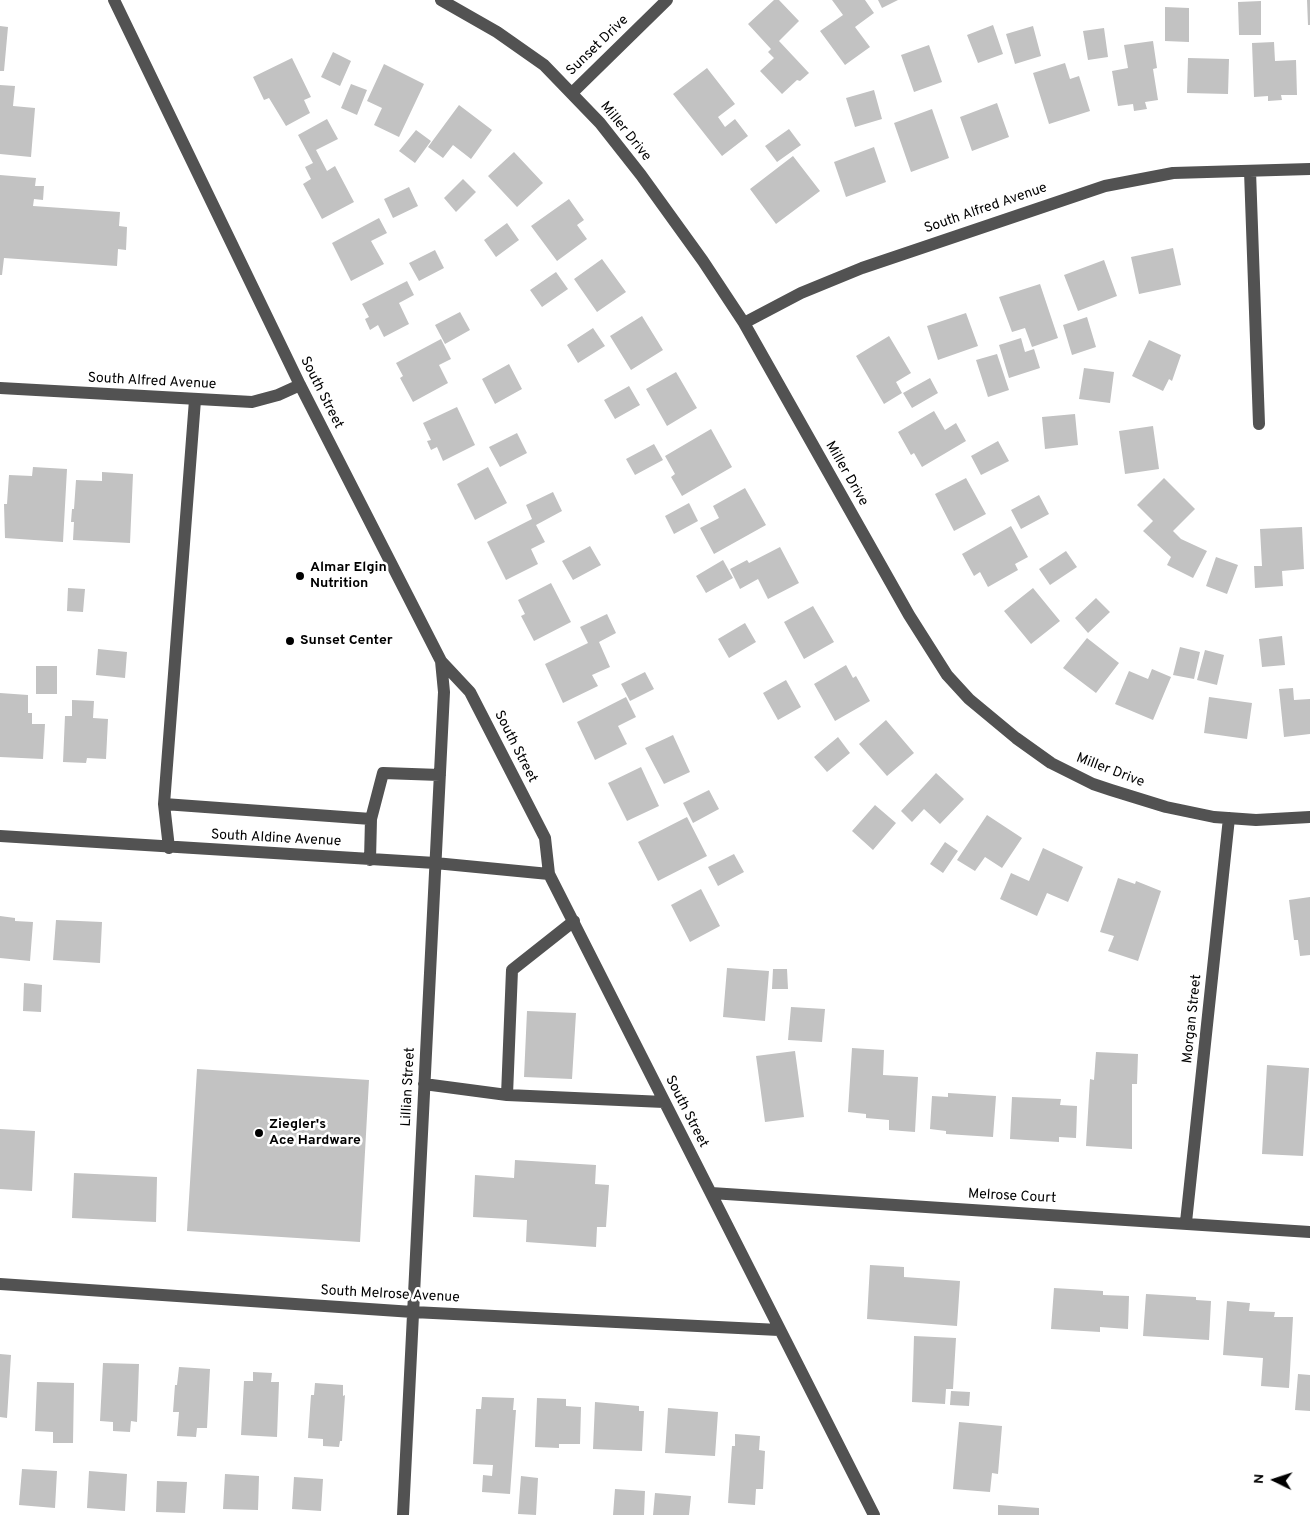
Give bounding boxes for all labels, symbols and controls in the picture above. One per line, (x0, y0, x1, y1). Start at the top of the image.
street label: Sunset Drive (563, 12, 633, 80)
street label: Miller Drive (596, 99, 654, 165)
street label: South Alfred Avenue (922, 180, 1050, 238)
street label: South Street (296, 354, 346, 432)
street label: South Alfred Avenue (87, 370, 217, 394)
street label: Miller Drive (821, 439, 871, 509)
place label: Almar Elgin Nutrition (310, 560, 387, 592)
marker: Almar Elgin Nutrition (294, 570, 306, 582)
place label: Sunset Center (300, 633, 393, 649)
marker: Sunset Center (284, 635, 296, 647)
street label: South Street (490, 708, 540, 786)
street label: Miller Drive (1074, 750, 1146, 792)
street label: South Aldine Avenue (210, 827, 342, 851)
street label: Morgan Street (1180, 974, 1206, 1064)
street label: Lillian Street (399, 1047, 419, 1127)
street label: South Street (661, 1073, 711, 1151)
place label: Ziegler's Ace Hardware (269, 1117, 361, 1150)
marker: Ziegler's Ace Hardware (253, 1127, 265, 1139)
street label: Melrose Court (967, 1186, 1057, 1208)
street label: South Melrose Avenue (320, 1283, 460, 1307)
north arrow (1250, 1455, 1300, 1505)
text: N (1251, 1473, 1268, 1485)

